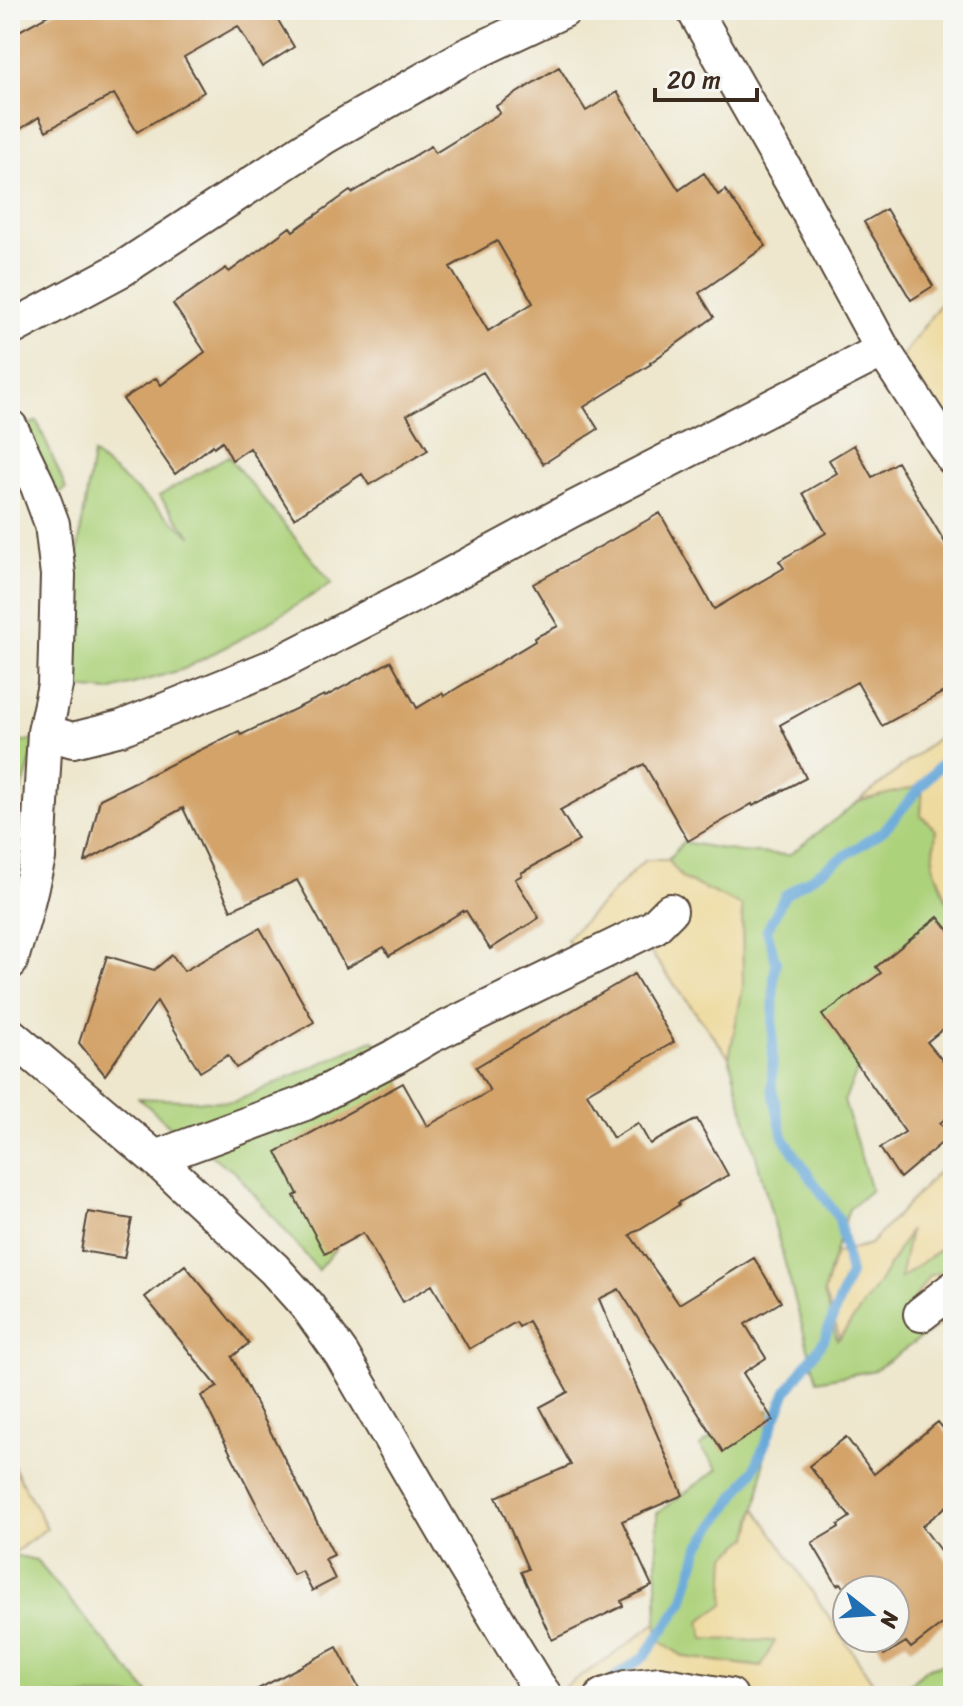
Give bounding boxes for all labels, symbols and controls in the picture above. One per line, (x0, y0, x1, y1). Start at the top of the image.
scale bar (655, 52, 757, 102)
text: 20 m (667, 59, 721, 101)
north arrow (831, 1574, 911, 1654)
text: N (869, 1606, 911, 1633)

